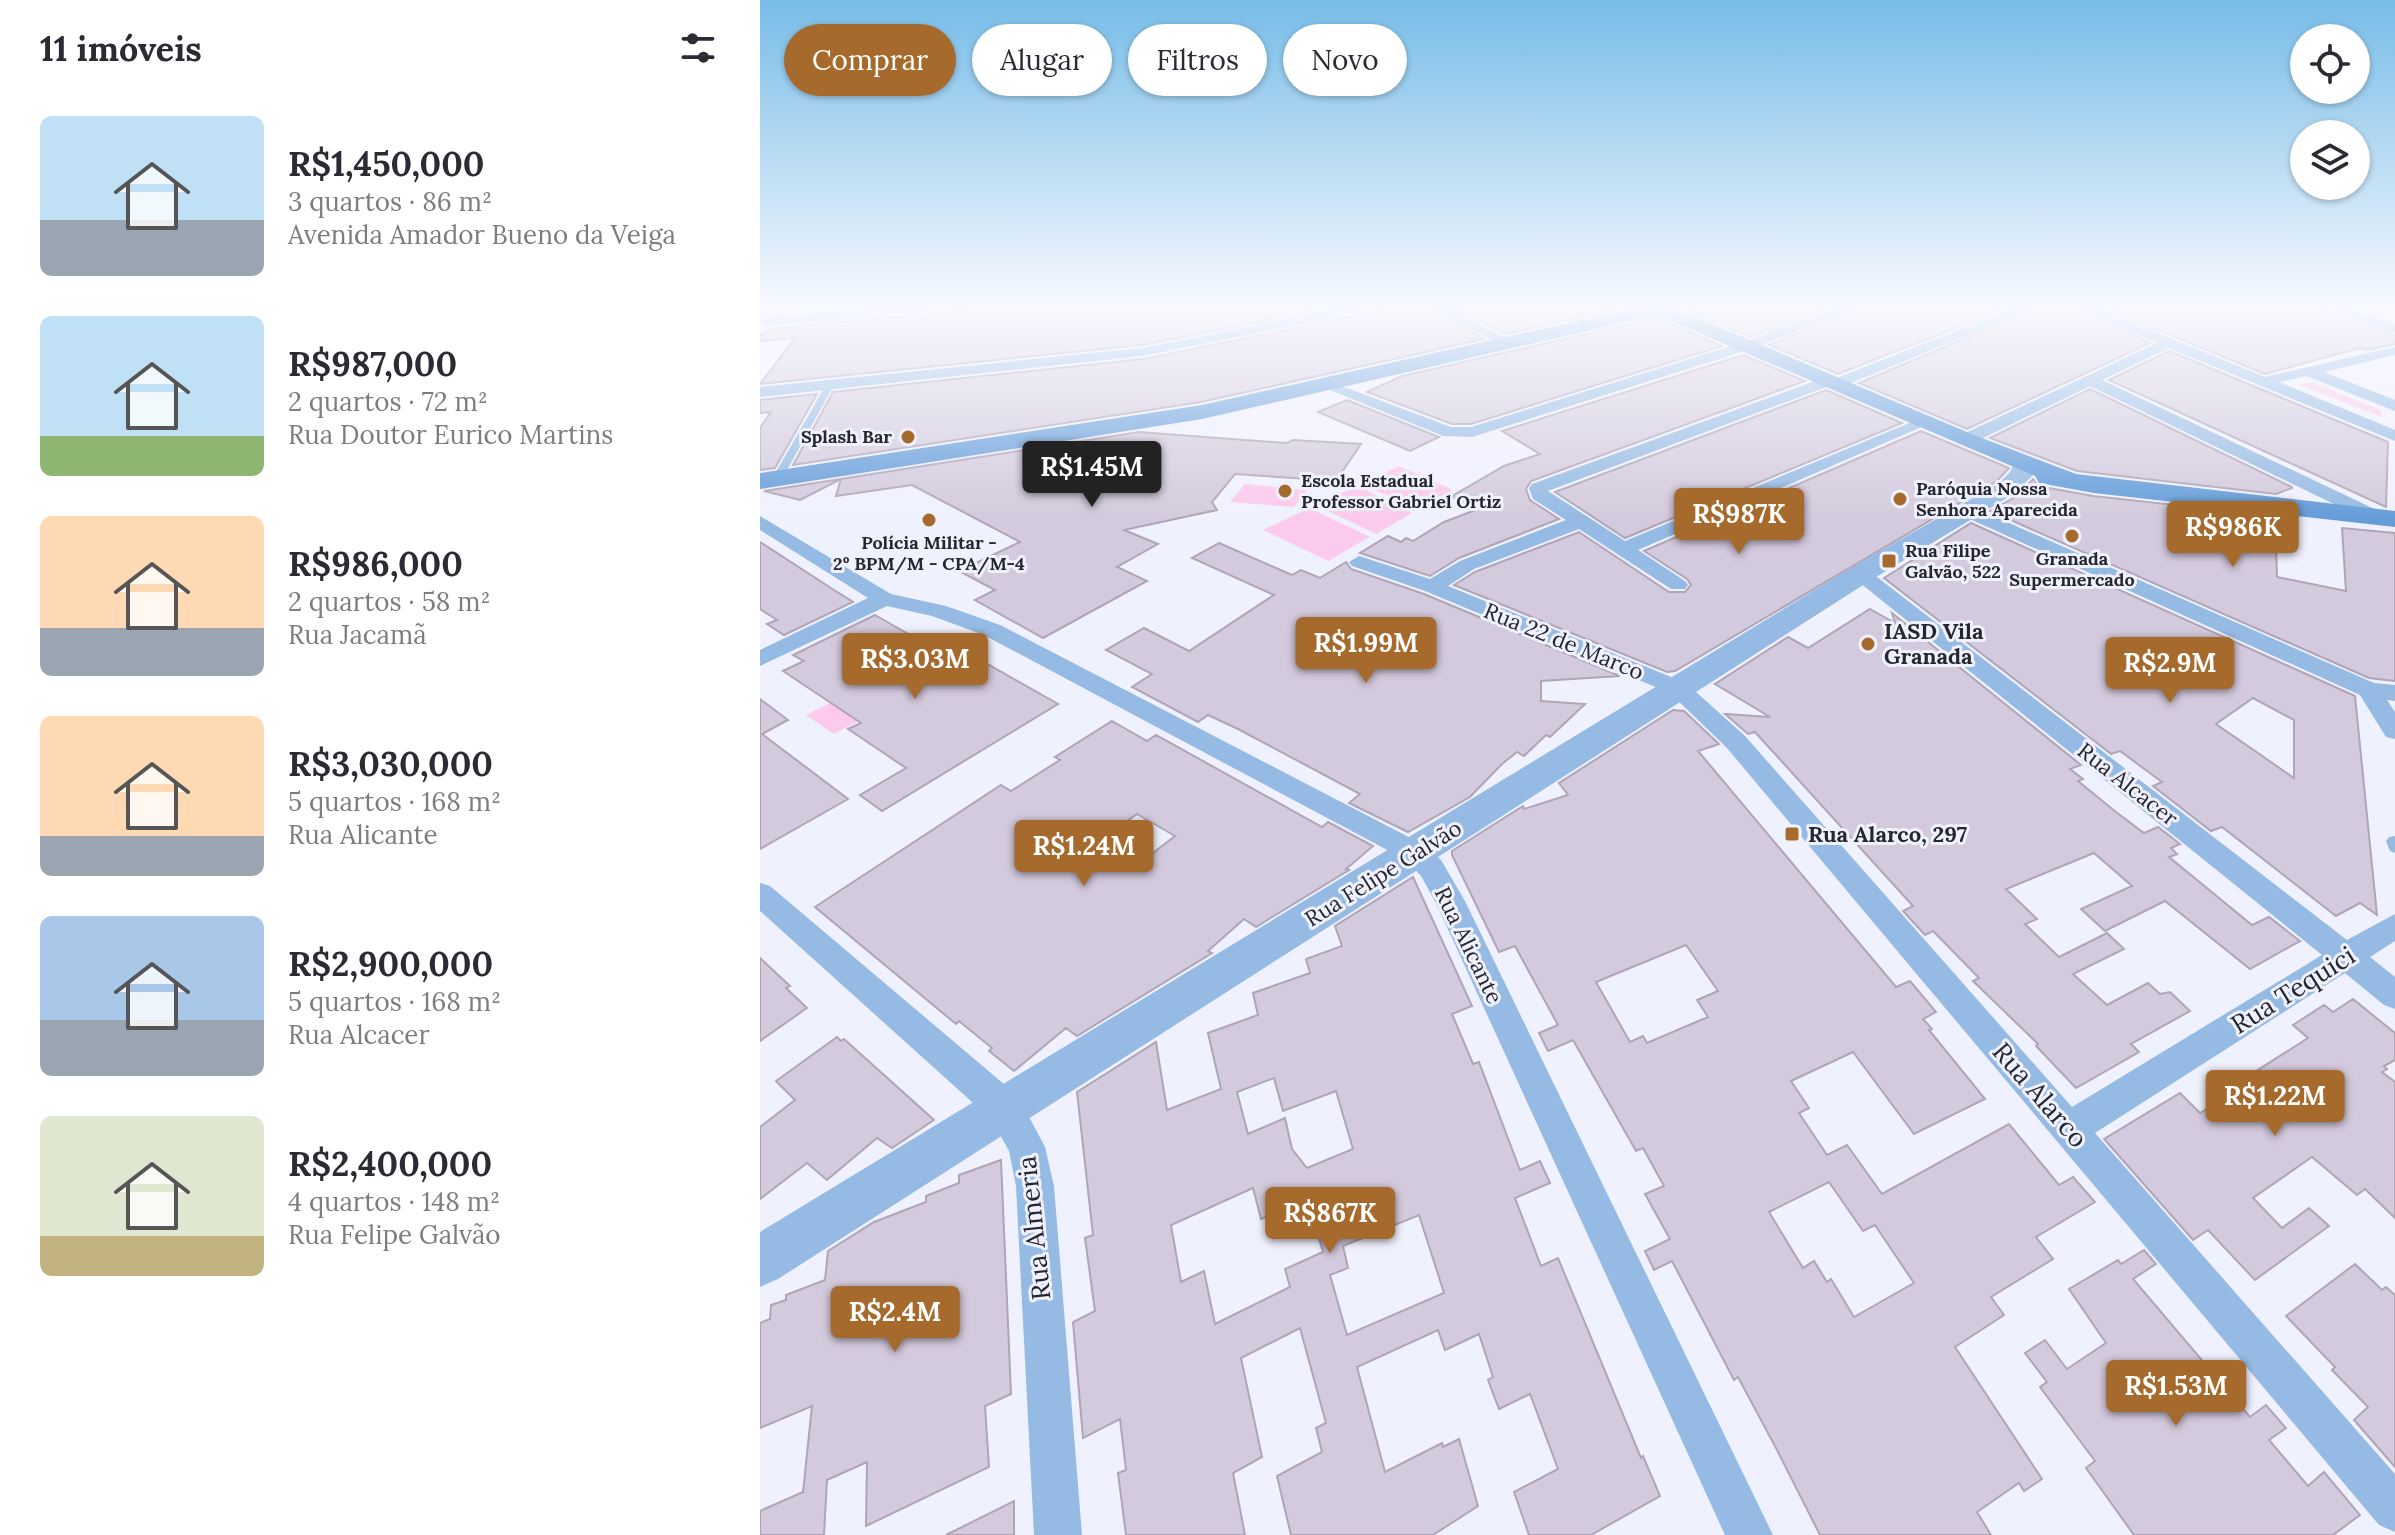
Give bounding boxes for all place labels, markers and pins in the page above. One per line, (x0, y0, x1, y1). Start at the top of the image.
place label: Splash Bar (801, 425, 892, 448)
marker: Splash Bar (899, 428, 917, 446)
pin: R$1.45M (1018, 441, 1166, 509)
place label: Escola Estadual Professor Gabriel Ortiz (1301, 469, 1501, 513)
place label: Paróquia Nossa Senhora Aparecida (1916, 477, 2078, 521)
marker: Escola Estadual Professor Gabriel Ortiz (1276, 482, 1294, 500)
pin: R$987K (1674, 488, 1804, 556)
marker: Paróquia Nossa Senhora Aparecida (1891, 490, 1909, 508)
pin: R$986K (2168, 501, 2298, 569)
marker: Polícia Militar - 2º BPM/M - CPA/M-4 (920, 511, 938, 529)
marker: Granada Supermercado (2063, 527, 2081, 545)
place label: Polícia Militar - 2º BPM/M - CPA/M-4 (833, 531, 1025, 575)
place label: Rua Filipe Galvão, 522 (1905, 539, 2001, 583)
place label: Granada Supermercado (2009, 547, 2135, 591)
marker: Rua Filipe Galvão, 522 (1880, 552, 1898, 570)
pin: R$1.99M (1292, 617, 1440, 685)
place label: IASD Vila Granada (1884, 617, 1984, 670)
pin: R$3.03M (841, 633, 989, 701)
marker: IASD Vila Granada (1859, 635, 1877, 653)
pin: R$2.9M (2105, 637, 2235, 705)
pin: R$1.24M (1010, 820, 1158, 888)
place label: Rua Alarco, 297 (1808, 820, 1967, 848)
marker: Rua Alarco, 297 (1783, 825, 1801, 843)
pin: R$1.22M (2201, 1070, 2349, 1138)
pin: R$867K (1265, 1187, 1395, 1255)
pin: R$2.4M (830, 1286, 960, 1354)
pin: R$1.53M (2102, 1360, 2250, 1428)

